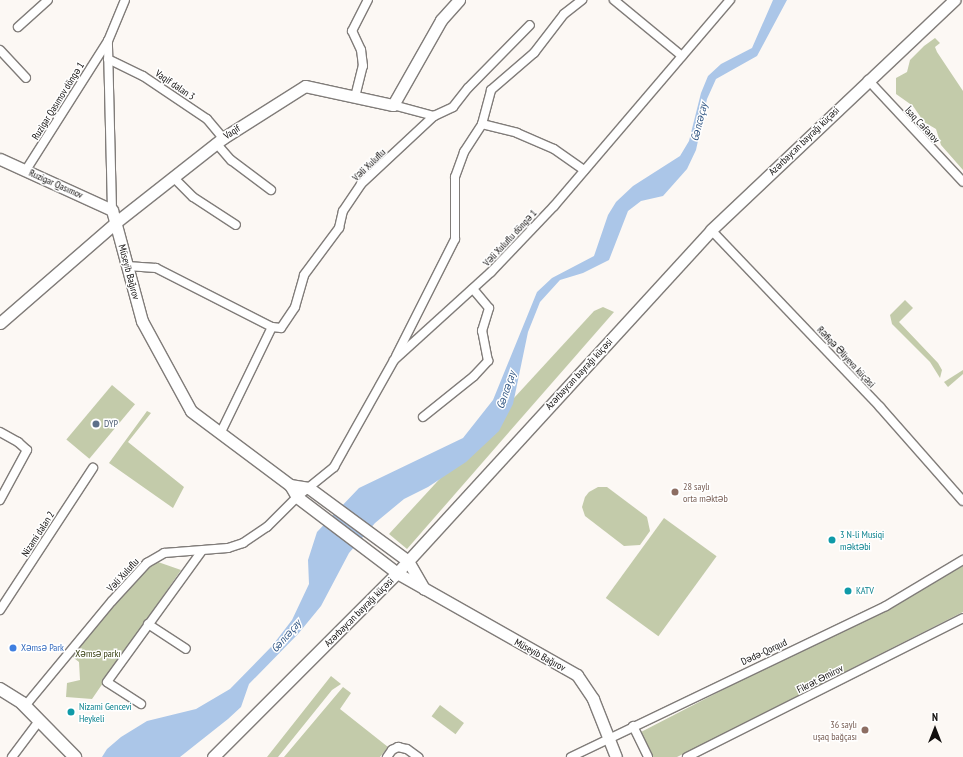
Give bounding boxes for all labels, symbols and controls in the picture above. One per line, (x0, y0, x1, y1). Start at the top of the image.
street label: Ruzigar Qasımov döngə 1 (29, 60, 87, 142)
street label: Vaqif dalan 3 (153, 67, 197, 103)
water label: Gəncəçay (688, 102, 710, 142)
street label: Azərbaycan bayrağı küçəsi (766, 104, 842, 178)
street label: İsaq Cəfərov (902, 104, 942, 146)
street label: Vaqif (221, 122, 243, 142)
street label: Vəli Xuluflu (350, 146, 388, 184)
street label: Ruzigar Qasımov (27, 167, 85, 201)
street label: Vəli Xuluflu döngə 1 (481, 207, 539, 269)
street label: Müseyib Bağırov (116, 243, 142, 301)
street label: Rəfiqə Əliyeva küçəsi (815, 324, 877, 390)
street label: Azərbaycan bayrağı küçəsi (543, 336, 615, 412)
water label: Gəncəçay (493, 369, 519, 411)
place label: DYP (104, 418, 118, 430)
marker: DYP (91, 419, 101, 429)
place label: 28 saylı orta məktəb (683, 480, 728, 504)
marker: 28 saylı orta məktəb (670, 487, 680, 497)
street label: Nizami dalan 2 (19, 509, 57, 559)
place label: 3 N-li Musiqi məktəbi (840, 528, 884, 552)
marker: 3 N-li Musiqi məktəbi (827, 535, 837, 545)
street label: Vəli Xuluflu (104, 556, 142, 594)
street label: Azərbaycan bayrağı küçəsi (322, 575, 396, 649)
place label: KATV (856, 585, 874, 597)
marker: KATV (843, 586, 853, 596)
water label: Gəncəçay (268, 617, 304, 655)
street label: Müseyib Bağırov (512, 636, 568, 674)
street label: Dədə-Qorqud (739, 636, 789, 668)
place label: Xəmsə Park (21, 642, 64, 654)
marker: Xəmsə Park (8, 643, 18, 653)
park label: Xəmsə parkı (75, 648, 121, 660)
street label: Fikrət Əmirov (795, 662, 845, 696)
place label: Nizami Gencevi Heykeli (79, 700, 132, 724)
marker: Nizami Gencevi Heykeli (66, 707, 76, 717)
north arrow (915, 709, 955, 749)
text: N (932, 710, 938, 724)
place label: 36 saylı uşaq bağçası (813, 718, 857, 742)
marker: 36 saylı uşaq bağçası (860, 725, 870, 735)

